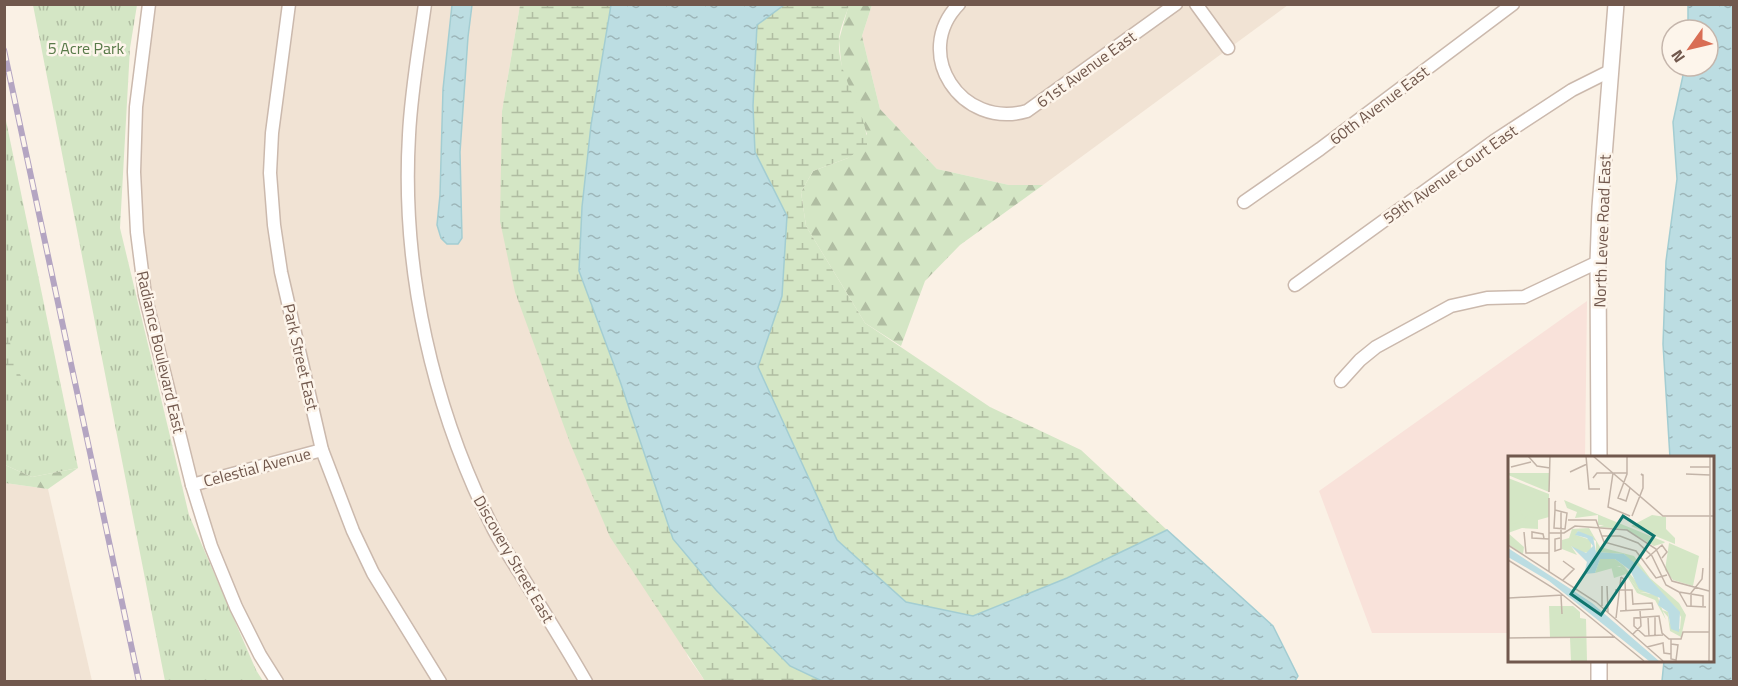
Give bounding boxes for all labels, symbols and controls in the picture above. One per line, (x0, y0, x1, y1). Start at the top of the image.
north arrow (1660, 18, 1720, 78)
street label: 61st Avenue East (1031, 24, 1141, 113)
park label: 5 Acre Park (48, 36, 125, 60)
text: N (1665, 45, 1691, 68)
street label: 60th Avenue East (1324, 59, 1434, 150)
street label: 59th Avenue Court East (1378, 118, 1522, 230)
street label: North Levee Road East (1587, 154, 1617, 308)
street label: Radiance Boulevard East (131, 268, 191, 436)
street label: Park Street East (277, 301, 325, 413)
street label: Celestial Avenue (201, 441, 313, 493)
inset map (1508, 456, 1714, 662)
street label: Discovery Street East (468, 491, 560, 627)

